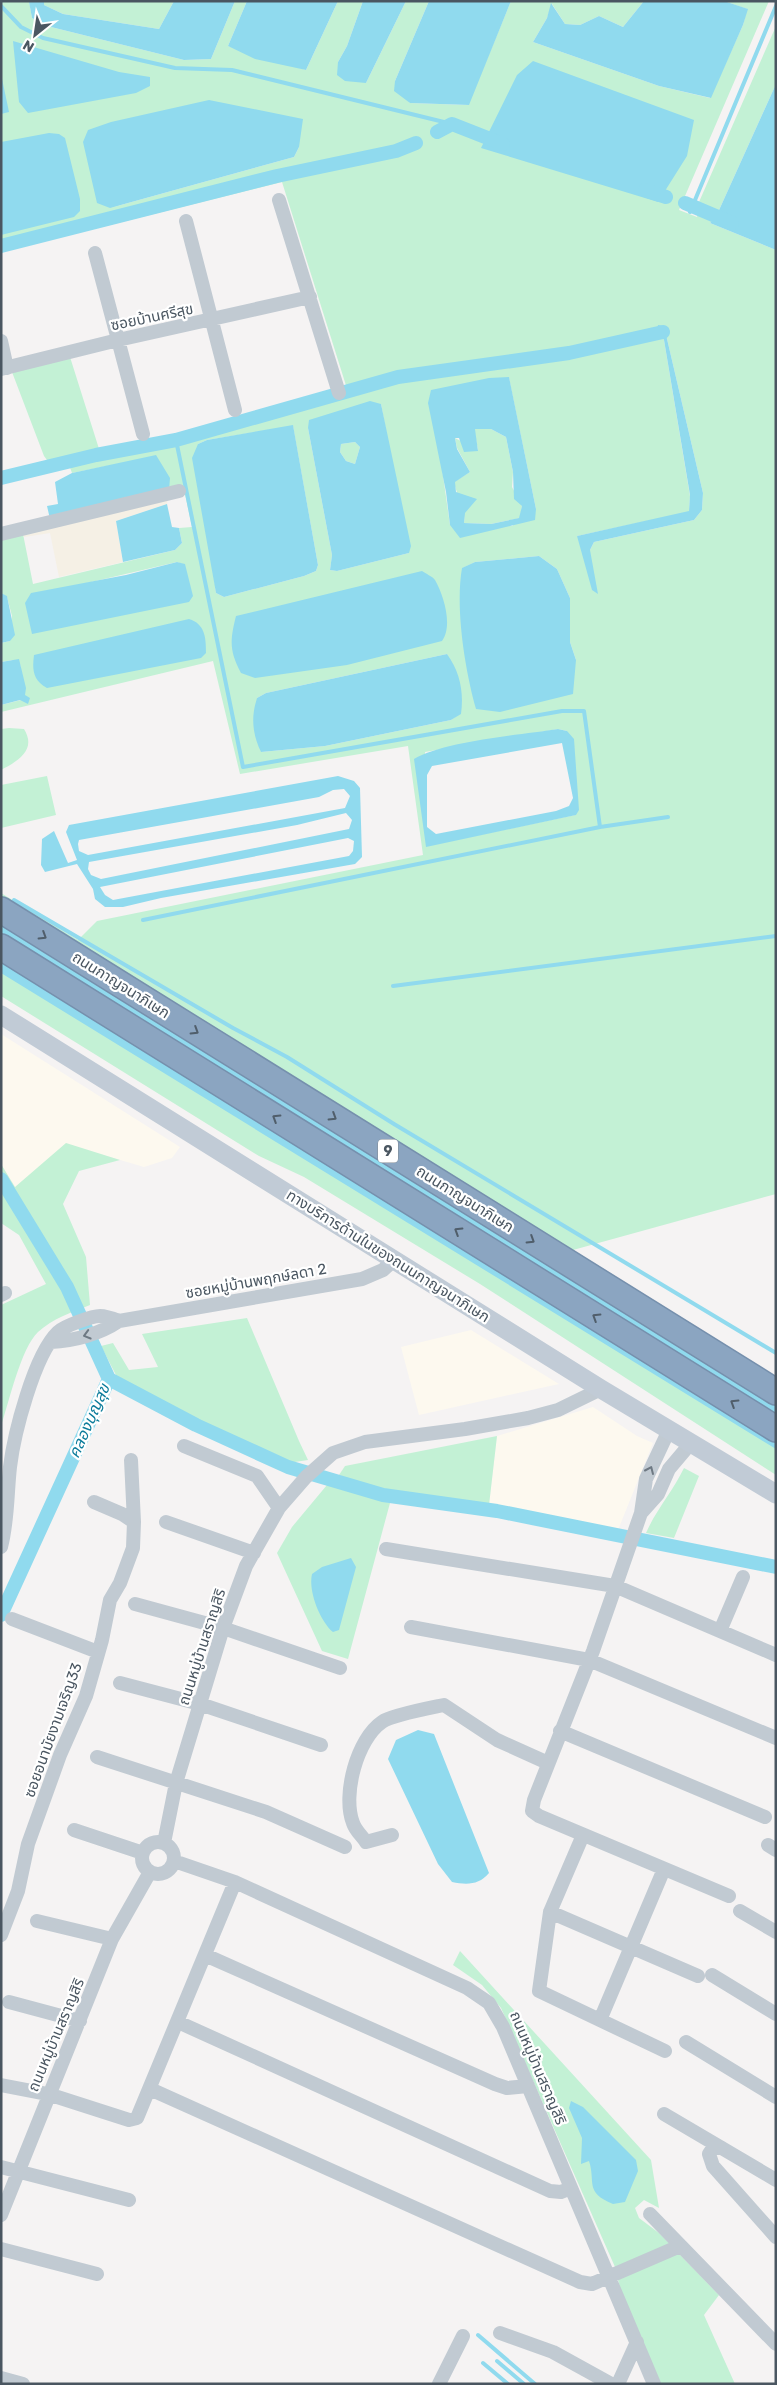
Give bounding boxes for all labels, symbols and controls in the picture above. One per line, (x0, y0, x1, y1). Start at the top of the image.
north arrow (10, 10, 60, 60)
text: N (20, 36, 37, 56)
street label: ซอยบ้านศรีสุข (109, 299, 195, 335)
one-way arrow (37, 930, 46, 939)
street label: ถนนกาญจนาภิเษก (69, 948, 173, 1022)
one-way arrow (190, 1025, 199, 1034)
one-way arrow (328, 1110, 337, 1120)
one-way arrow (272, 1114, 281, 1124)
road number: 9 (378, 1140, 398, 1162)
street label: ถนนกาญจนาภิเษก (413, 1162, 517, 1236)
street label: ทางบริการด้านในของถนนกาญจนาภิเษก (283, 1186, 493, 1326)
one-way arrow (455, 1228, 464, 1238)
one-way arrow (525, 1233, 534, 1243)
street label: ซอยหมู่บ้านพฤกษ์ลดา 2 (184, 1260, 328, 1302)
one-way arrow (593, 1314, 602, 1324)
one-way arrow (84, 1329, 92, 1339)
water label: คลองบุญสุข (64, 1380, 115, 1461)
one-way arrow (731, 1400, 740, 1409)
one-way arrow (644, 1466, 655, 1475)
street label: ถนนหมู่บ้านสราญสิริ (175, 1587, 229, 1707)
street label: ซอยอนามัยงามเจริญ33 (20, 1660, 86, 1800)
street label: ถนนหมู่บ้านสราญสิริ (24, 1976, 88, 2094)
street label: ถนนหมู่บ้านสราญสิริ (506, 2009, 570, 2127)

